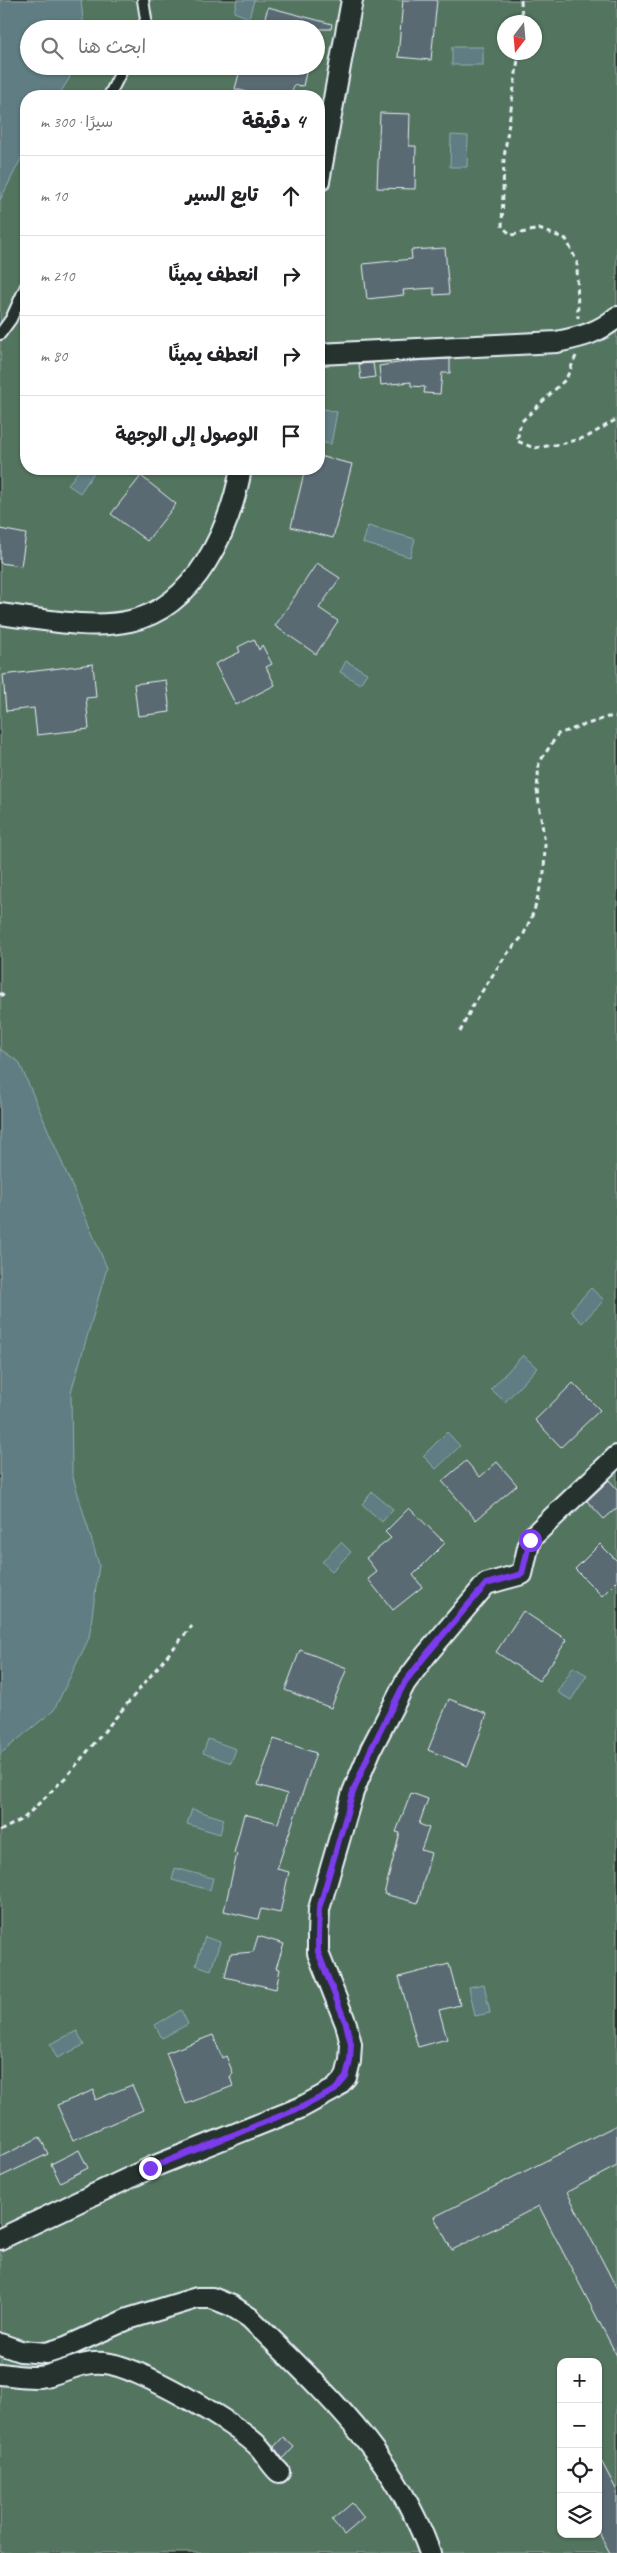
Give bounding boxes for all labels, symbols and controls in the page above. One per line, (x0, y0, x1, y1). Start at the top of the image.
north arrow (497, 15, 542, 60)
search box (20, 20, 325, 75)
icon: search (38, 34, 66, 62)
text: ابحث هنا (78, 35, 146, 59)
text: 4 دقيقة (242, 108, 305, 134)
text: سيرًا · 300 m (40, 112, 113, 132)
icon: ahead (277, 182, 305, 210)
text: تابع السير (186, 183, 258, 207)
text: 10 m (40, 186, 67, 206)
icon: right (277, 262, 305, 290)
text: انعطف يمينًا (169, 263, 258, 287)
text: 210 m (40, 266, 74, 286)
icon: right (277, 342, 305, 370)
text: انعطف يمينًا (169, 343, 258, 367)
text: 80 m (40, 346, 67, 366)
icon: arrive (277, 422, 305, 450)
text: الوصول إلى الوجهة (115, 423, 258, 447)
route start (519, 1529, 542, 1552)
route end (139, 2157, 162, 2180)
map controls (557, 2358, 602, 2538)
button: + (557, 2358, 602, 2403)
button: − (557, 2403, 602, 2448)
button: locate (557, 2448, 602, 2493)
button: layers (557, 2493, 602, 2538)

